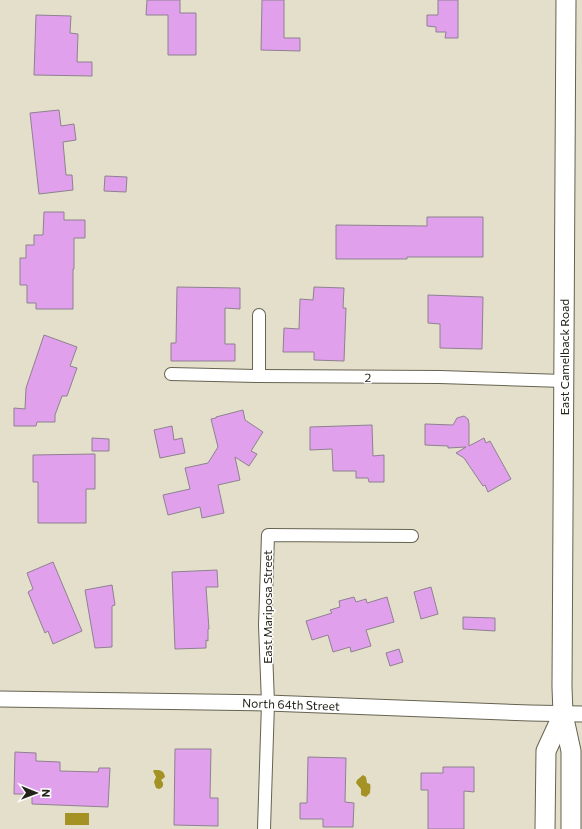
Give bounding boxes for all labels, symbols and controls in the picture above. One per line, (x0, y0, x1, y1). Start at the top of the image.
street label: East Camelback Road (557, 299, 571, 415)
street label: 2 (365, 370, 372, 384)
street label: East Mariposa Street (260, 550, 274, 664)
street label: North 64th Street (242, 695, 340, 713)
north arrow (16, 773, 56, 813)
text: N (40, 789, 53, 797)

